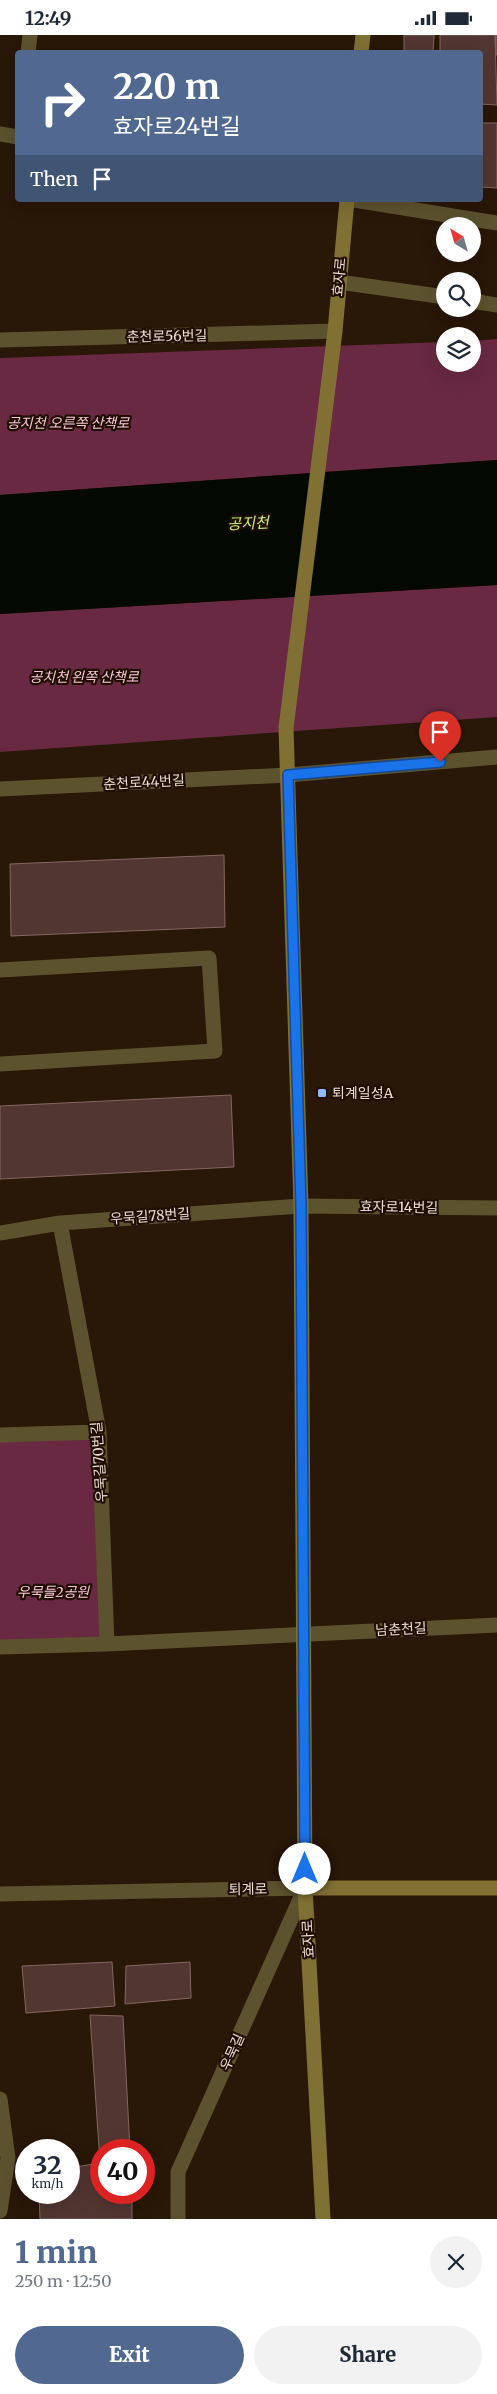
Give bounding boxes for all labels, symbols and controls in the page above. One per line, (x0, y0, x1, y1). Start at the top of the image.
text: 12:49 (25, 6, 71, 30)
text: 220 m (113, 65, 220, 109)
icon: right (30, 70, 95, 135)
text: 효자로24번길 (113, 112, 240, 140)
icon: arrive (88, 165, 116, 193)
text: Then (30, 167, 78, 191)
north arrow (436, 217, 481, 263)
map controls (436, 217, 481, 372)
street label: 효자로 (328, 257, 350, 297)
button: search (436, 272, 481, 317)
street label: 춘천로56번길 (126, 326, 208, 346)
button: layers (436, 327, 481, 372)
park label: 공지천 오른쪽 산책로 (7, 414, 130, 432)
water label: 공지천 (227, 512, 271, 534)
park label: 공치천 왼쪽 산책로 (29, 668, 140, 686)
pin (419, 711, 461, 762)
icon: arrive (426, 718, 454, 746)
street label: 춘천로44번길 (103, 771, 185, 793)
place label: 퇴계일성A (332, 1084, 394, 1102)
marker: 퇴계일성A (316, 1087, 328, 1099)
street label: 효자로14번길 (360, 1197, 438, 1217)
street label: 우묵길78번길 (109, 1204, 191, 1228)
street label: 우묵길70번길 (87, 1421, 111, 1503)
park label: 우묵들2공원 (17, 1583, 90, 1601)
street label: 남춘천길 (375, 1619, 427, 1639)
position arrow (278, 1842, 330, 1894)
street label: 퇴계로 (229, 1880, 268, 1898)
street label: 효자로 (298, 1919, 318, 1959)
street label: 우묵길 (216, 2031, 248, 2073)
speed limit sign: 40 (90, 2139, 155, 2204)
text: 32 (33, 2149, 62, 2181)
text: km/h (32, 2176, 63, 2191)
text: 1 min (15, 2233, 97, 2271)
button: close (430, 2236, 482, 2288)
text: 250 m · 12:50 (15, 2271, 111, 2291)
button: Exit (15, 2326, 244, 2384)
button: Share (254, 2326, 482, 2384)

